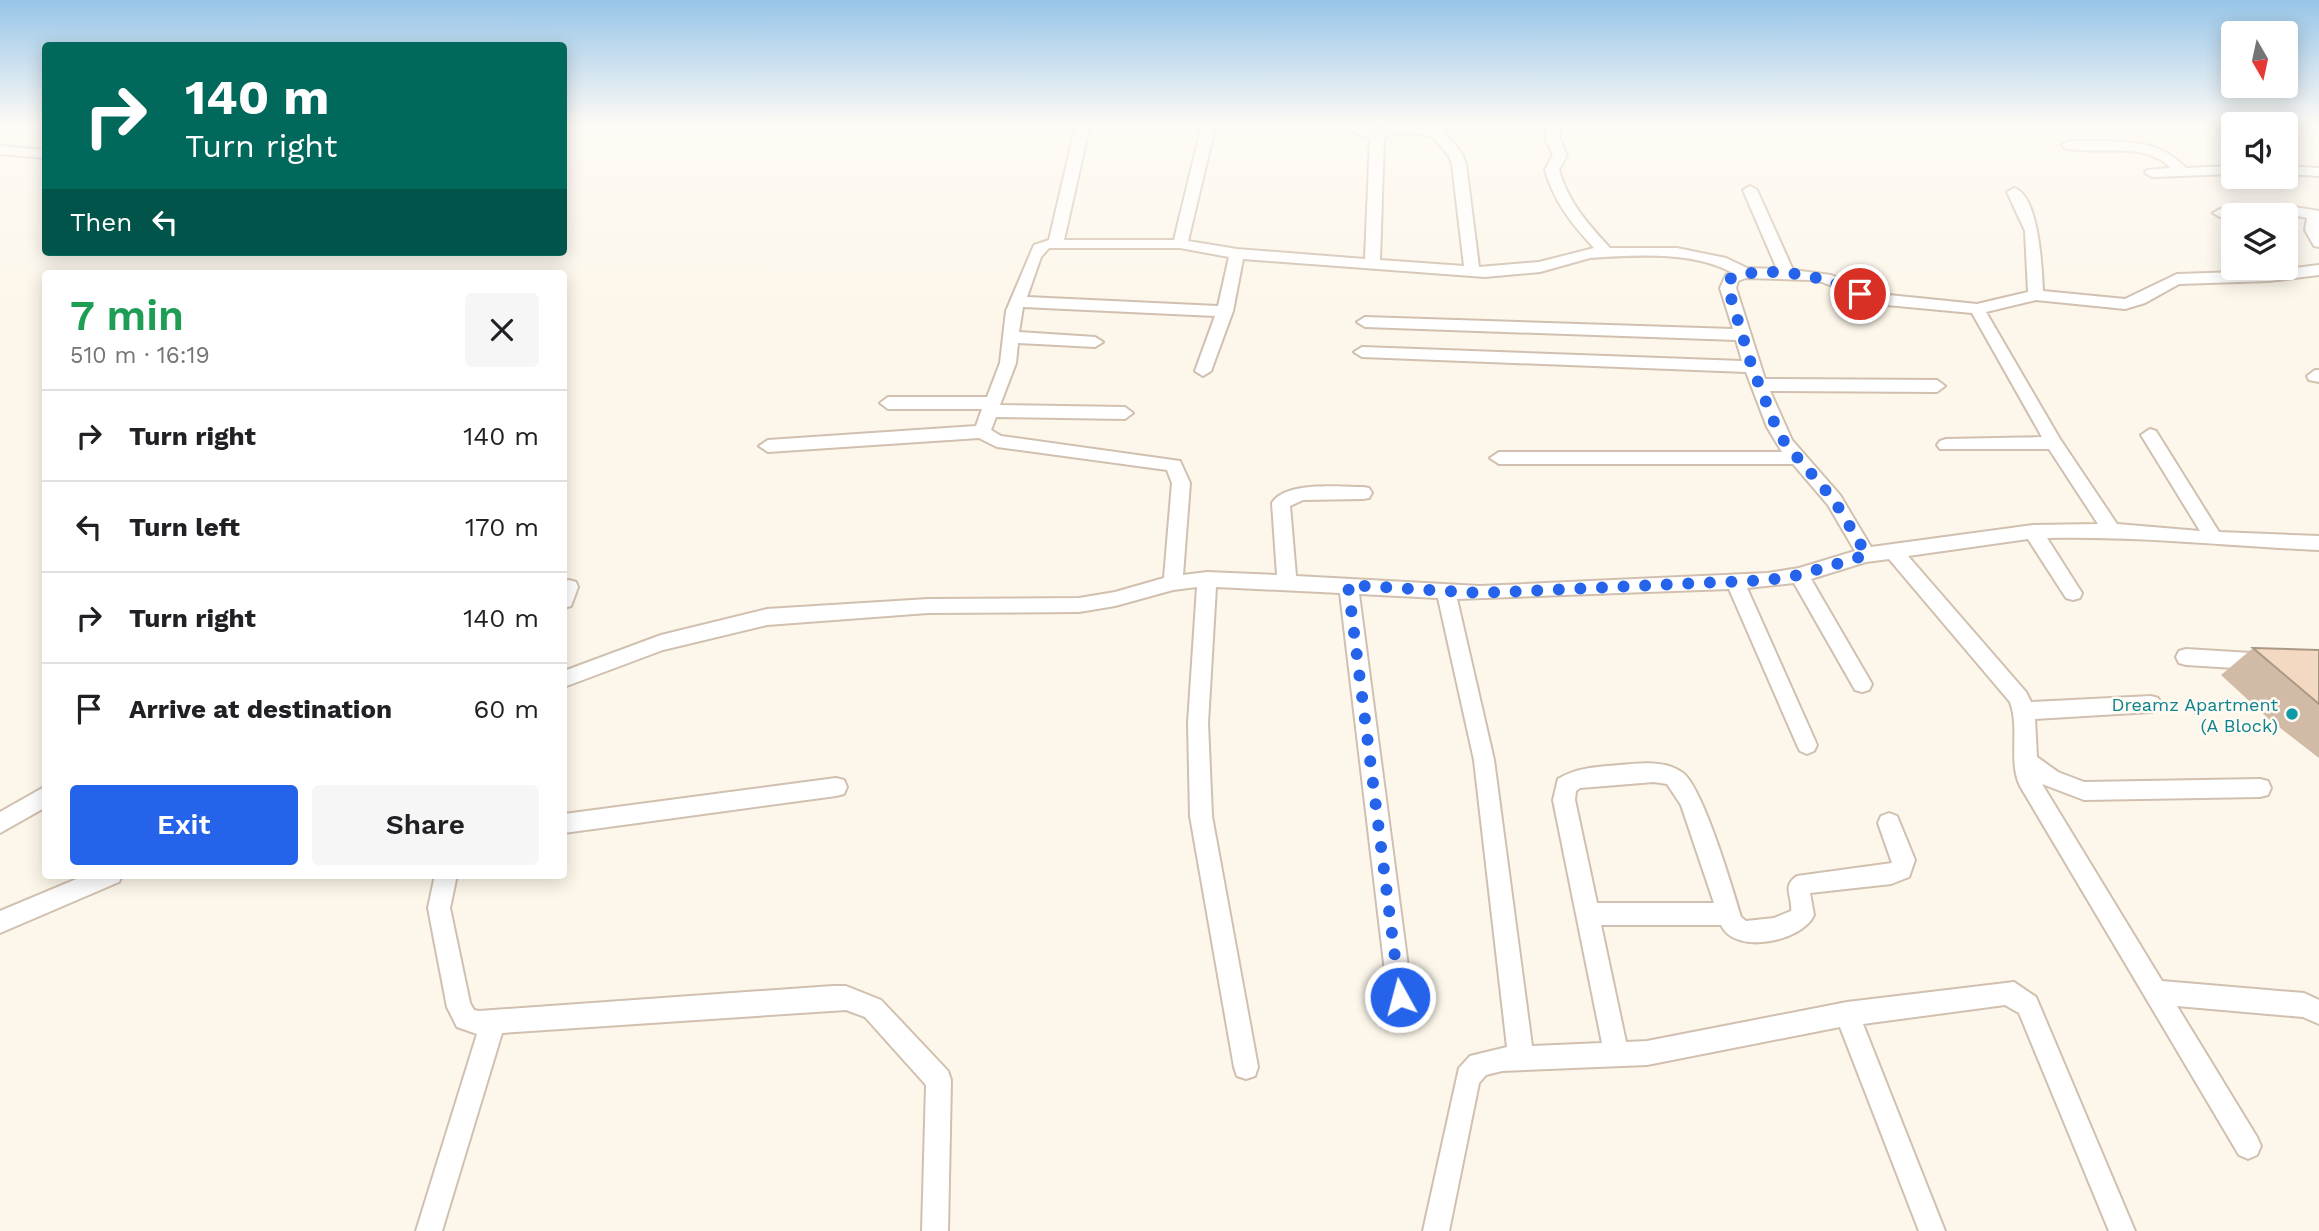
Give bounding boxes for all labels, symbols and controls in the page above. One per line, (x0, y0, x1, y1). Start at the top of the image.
north arrow (2221, 21, 2298, 98)
map controls (2221, 21, 2298, 280)
text: 140 m (185, 68, 329, 126)
icon: right (70, 70, 161, 161)
button: sound (2221, 112, 2298, 189)
text: Turn right (185, 127, 337, 165)
icon: left (146, 203, 184, 241)
button: layers (2221, 203, 2298, 280)
text: Then (70, 207, 132, 237)
pin (1830, 264, 1890, 324)
icon: arrive (1841, 275, 1879, 313)
text: 7 min (70, 291, 184, 340)
button: close (465, 293, 539, 367)
text: 510 m · 16:19 (70, 342, 210, 369)
icon: right (70, 417, 108, 455)
text: Turn right (129, 421, 256, 451)
text: 140 m (463, 421, 539, 451)
icon: left (70, 508, 108, 546)
text: Turn left (129, 512, 240, 542)
text: 170 m (465, 512, 539, 542)
icon: right (70, 599, 108, 637)
text: Turn right (129, 603, 256, 633)
text: 140 m (463, 603, 539, 633)
icon: arrive (70, 690, 108, 728)
text: Arrive at destination (129, 694, 392, 724)
text: 60 m (473, 694, 539, 724)
place label: Dreamz Apartment (A Block) (2112, 694, 2278, 736)
marker: Dreamz Apartment (A Block) (2284, 706, 2300, 722)
button: Exit (70, 785, 298, 865)
button: Share (312, 785, 539, 865)
position arrow (1363, 960, 1437, 1034)

